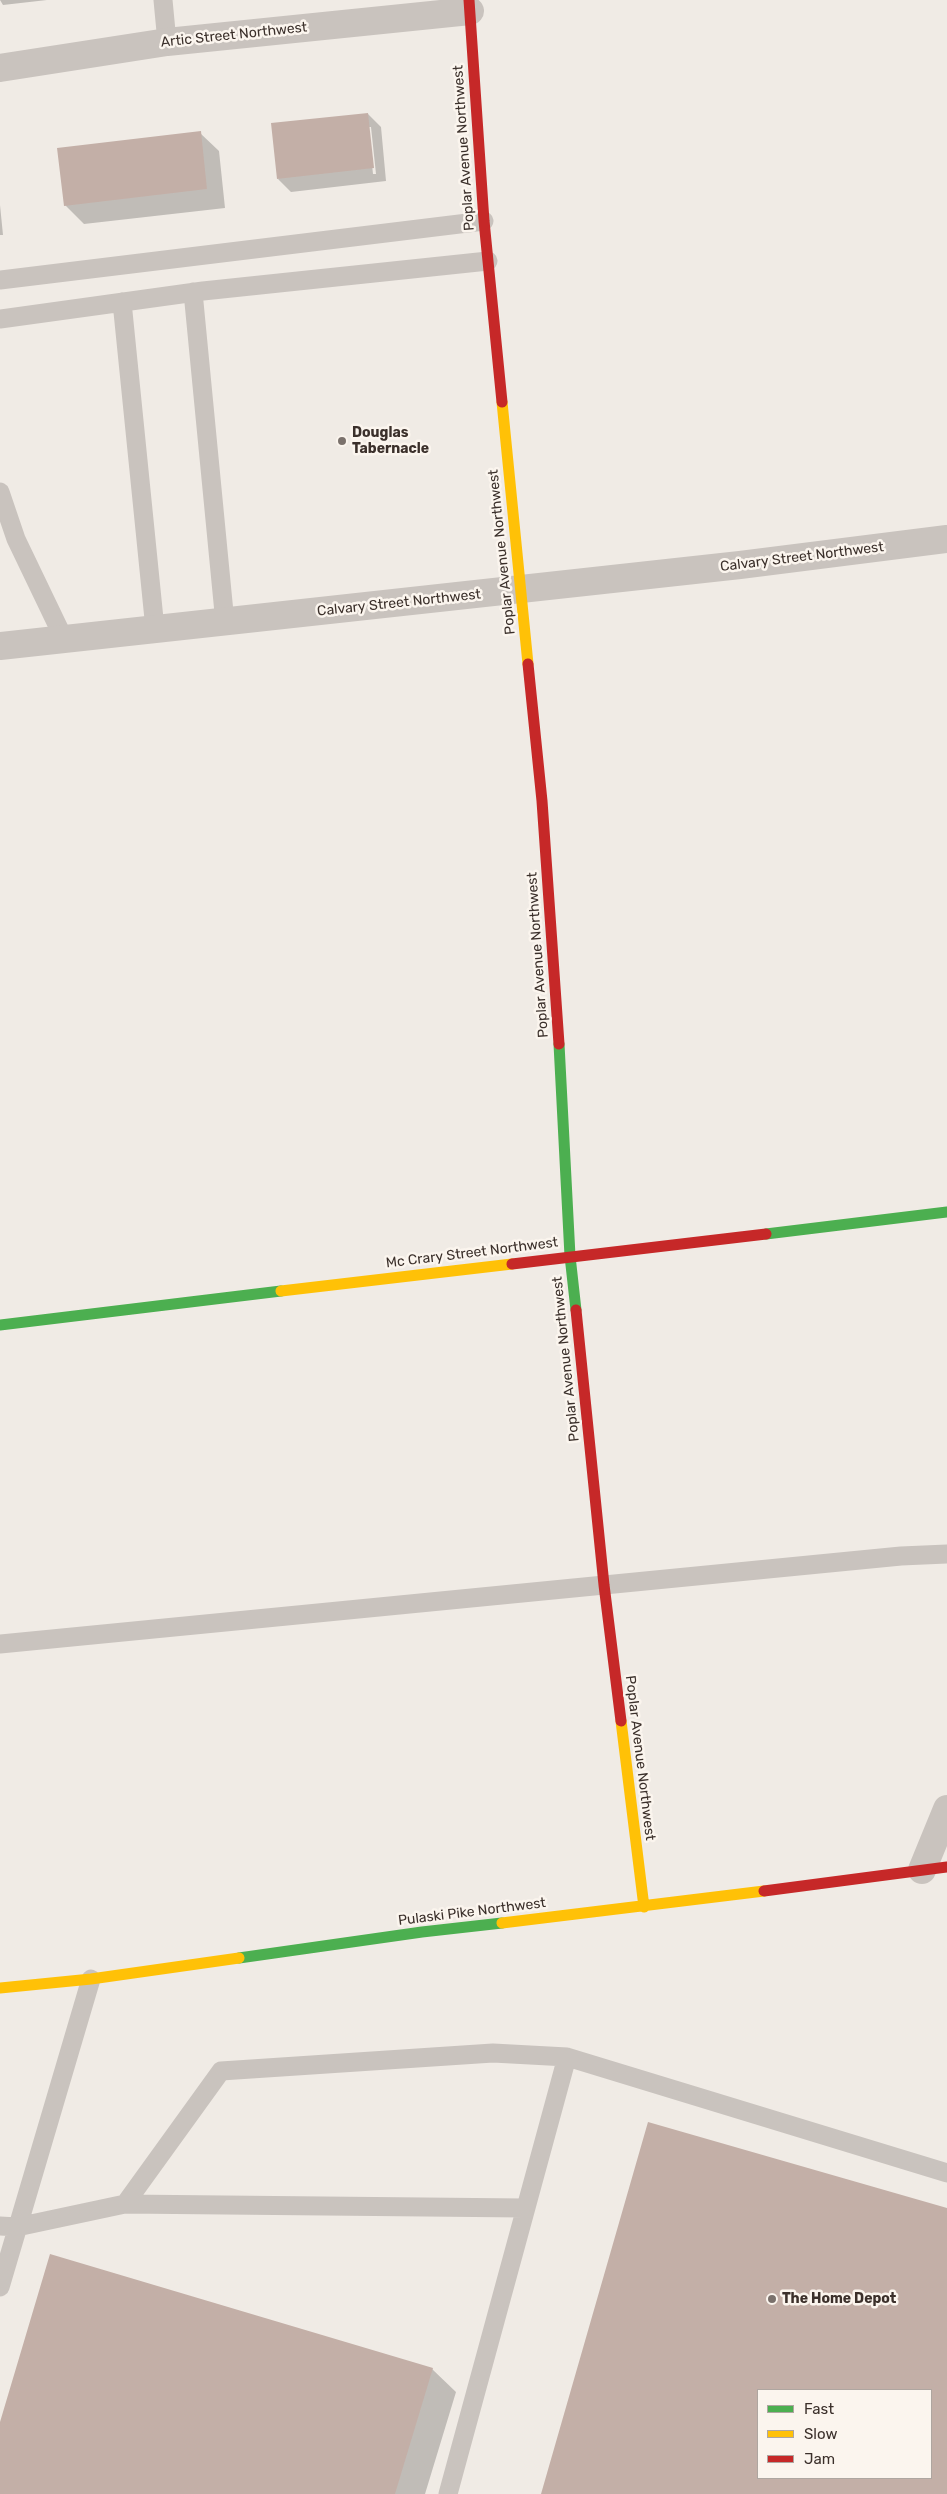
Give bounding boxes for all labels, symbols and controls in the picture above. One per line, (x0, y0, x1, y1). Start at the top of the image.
street label: Artic Street Northwest (160, 19, 308, 51)
street label: Poplar Avenue Northwest (450, 65, 478, 231)
place label: Douglas Tabernacle (352, 425, 429, 458)
marker: Douglas Tabernacle (336, 435, 348, 447)
street label: Poplar Avenue Northwest (485, 469, 519, 635)
street label: Calvary Street Northwest (719, 539, 885, 575)
street label: Calvary Street Northwest (316, 586, 482, 620)
street label: Poplar Avenue Northwest (524, 872, 552, 1038)
street label: Mc Crary Street Northwest (385, 1234, 559, 1272)
street label: Poplar Avenue Northwest (549, 1276, 583, 1442)
street label: Poplar Avenue Northwest (622, 1675, 658, 1841)
street label: Pulaski Pike Northwest (397, 1895, 547, 1929)
place label: The Home Depot (782, 2291, 896, 2307)
marker: The Home Depot (766, 2293, 778, 2305)
legend (757, 2389, 932, 2479)
text: Fast (804, 2400, 834, 2418)
text: Slow (804, 2425, 837, 2443)
text: Jam (804, 2450, 835, 2468)

